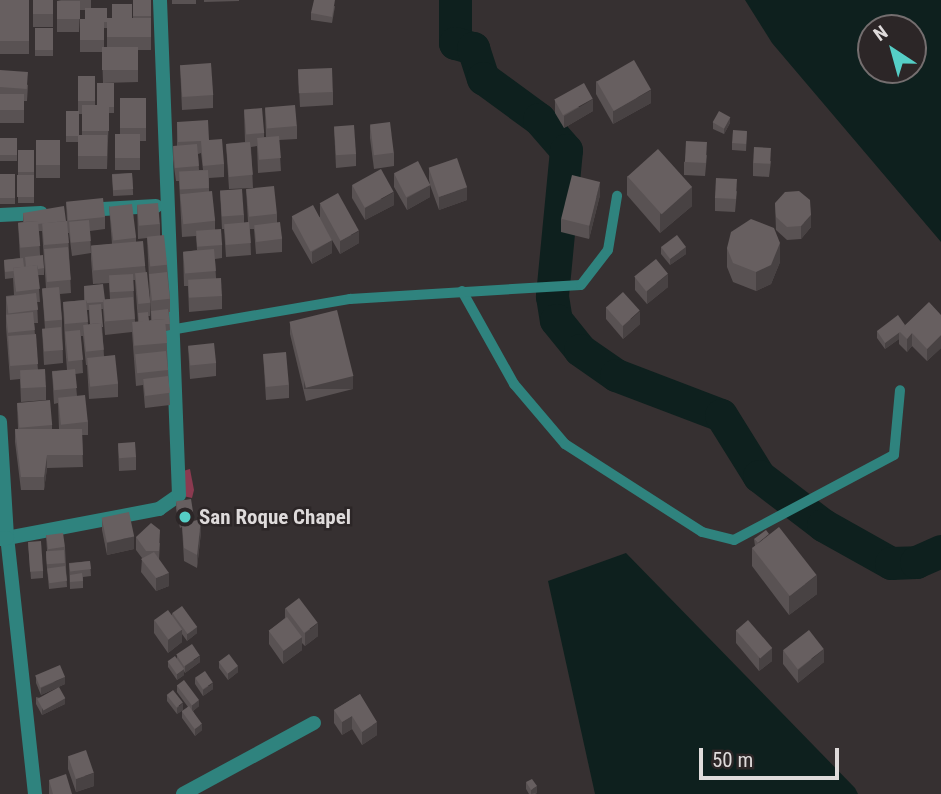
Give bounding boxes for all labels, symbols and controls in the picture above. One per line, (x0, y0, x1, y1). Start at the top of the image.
north arrow (857, 14, 927, 84)
text: N (869, 21, 892, 46)
place label: San Roque Chapel (199, 504, 351, 530)
marker: San Roque Chapel (177, 509, 193, 525)
scale bar (703, 734, 843, 778)
text: 50 m (712, 748, 753, 772)

